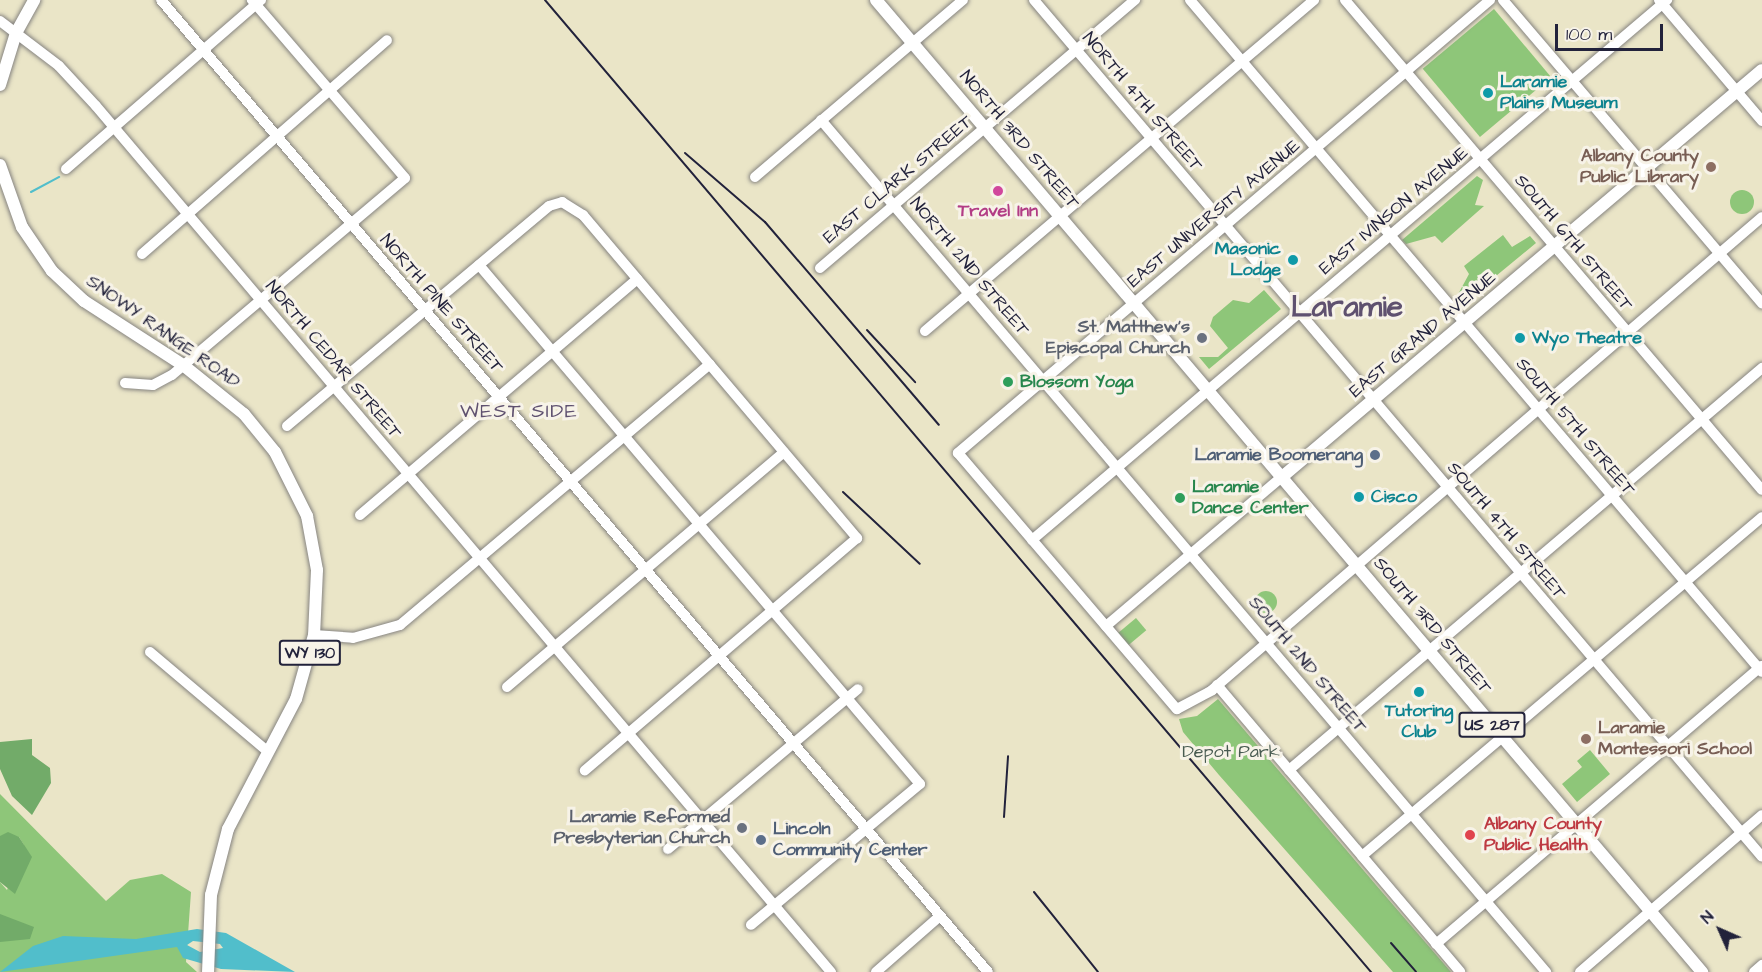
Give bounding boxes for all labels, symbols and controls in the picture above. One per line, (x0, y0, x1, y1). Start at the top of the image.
scale bar (1558, 12, 1666, 50)
text: 100 m (1566, 22, 1612, 47)
street label: NORTH 4TH STREET (1077, 28, 1207, 176)
street label: NORTH 3RD STREET (955, 66, 1083, 214)
place label: Laramie Plains Museum (1500, 72, 1617, 115)
marker: Laramie Plains Museum (1481, 86, 1495, 100)
street label: EAST CLARK STREET (819, 111, 977, 249)
street label: EAST UNIVERSITY AVENUE (1123, 135, 1305, 293)
street label: EAST IVINSON AVENUE (1315, 142, 1473, 280)
place label: Albany County Public Library (1580, 146, 1699, 188)
marker: Albany County Public Library (1704, 160, 1718, 174)
street label: SOUTH 6TH STREET (1510, 170, 1636, 316)
marker: Travel Inn (991, 184, 1005, 198)
street label: NORTH 2ND STREET (905, 193, 1033, 341)
place label: Travel Inn (958, 200, 1038, 222)
street label: NORTH PINE STREET (375, 230, 507, 378)
place label: Masonic Lodge (1215, 239, 1281, 282)
marker: Masonic Lodge (1286, 253, 1300, 267)
street label: EAST GRAND AVENUE (1345, 267, 1501, 403)
street label: SNOWY RANGE ROAD (82, 271, 244, 393)
street label: NORTH CEDAR STREET (260, 276, 406, 444)
district label: Laramie (1291, 289, 1403, 325)
place label: St. Matthew's Episcopal Church (1046, 317, 1190, 360)
place label: Wyo Theatre (1532, 327, 1642, 349)
marker: St. Matthew's Episcopal Church (1195, 331, 1209, 345)
marker: Wyo Theatre (1513, 331, 1527, 345)
street label: SOUTH 5TH STREET (1511, 354, 1639, 500)
place label: Blossom Yoga (1020, 371, 1133, 393)
marker: Blossom Yoga (1001, 375, 1015, 389)
district label: WEST SIDE (460, 399, 578, 423)
place label: Laramie Boomerang (1194, 444, 1363, 466)
marker: Laramie Boomerang (1368, 448, 1382, 462)
street label: SOUTH 4TH STREET (1442, 458, 1570, 604)
place label: Laramie Dance Center (1192, 477, 1309, 520)
place label: Cisco (1371, 486, 1417, 508)
marker: Cisco (1352, 490, 1366, 504)
marker: Laramie Dance Center (1173, 491, 1187, 505)
street label: SOUTH 3RD STREET (1368, 553, 1496, 699)
street label: SOUTH 2ND STREET (1244, 592, 1370, 738)
road number: WY 130 (278, 640, 342, 666)
marker: Tutoring Club (1412, 685, 1426, 699)
place label: Tutoring Club (1385, 701, 1453, 744)
road number: US 287 (1458, 712, 1526, 738)
place label: Laramie Montessori School (1598, 718, 1752, 760)
marker: Laramie Montessori School (1579, 732, 1593, 746)
park label: Depot Park (1182, 741, 1280, 763)
place label: Laramie Reformed Presbyterian Church (554, 807, 730, 850)
place label: Albany County Public Health (1484, 814, 1602, 856)
place label: Lincoln Community Center (773, 819, 928, 862)
marker: Laramie Reformed Presbyterian Church (735, 821, 749, 835)
marker: Albany County Public Health (1461, 826, 1479, 844)
marker: Lincoln Community Center (754, 833, 768, 847)
north arrow (1690, 900, 1750, 960)
text: N (1696, 906, 1719, 929)

